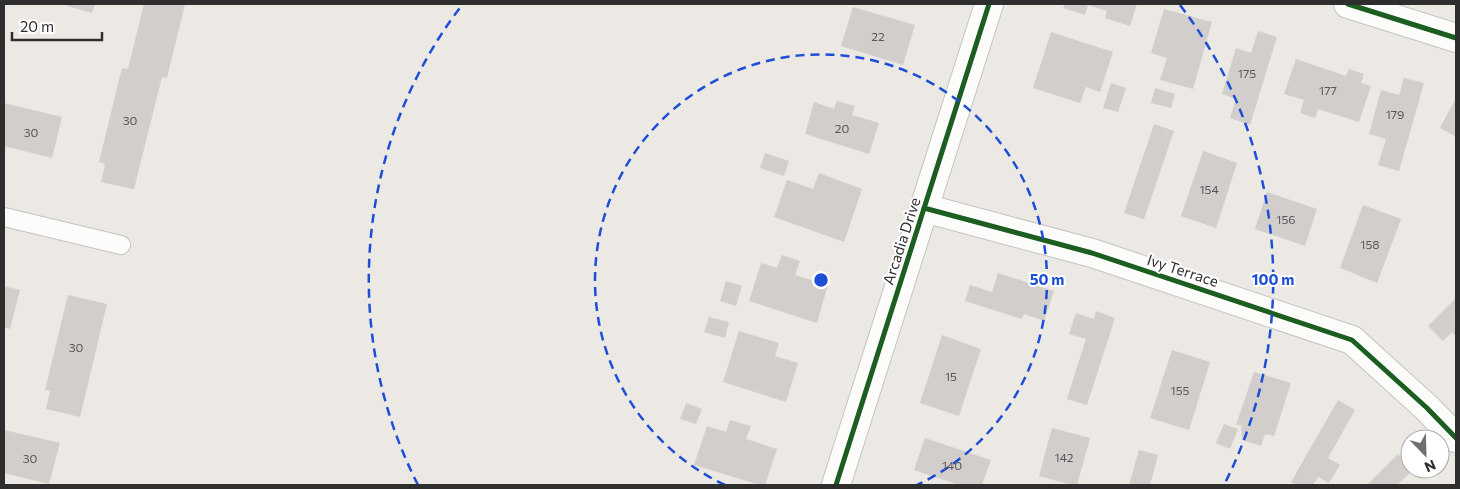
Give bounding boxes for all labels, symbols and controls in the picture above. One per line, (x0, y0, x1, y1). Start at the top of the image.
scale bar (12, 10, 102, 42)
text: 20 m (20, 17, 54, 35)
house number: 22 (871, 29, 885, 43)
house number: 175 (1238, 66, 1256, 80)
house number: 177 (1319, 83, 1337, 97)
house number: 179 (1386, 107, 1404, 121)
house number: 30 (123, 113, 138, 127)
house number: 20 (835, 121, 849, 135)
house number: 30 (24, 125, 39, 139)
house number: 154 (1199, 182, 1219, 196)
street label: Arcadia Drive (878, 195, 924, 287)
house number: 156 (1276, 212, 1296, 226)
house number: 158 (1360, 237, 1380, 251)
street label: Ivy Terrace (1145, 250, 1221, 290)
text: 50 m (1030, 270, 1064, 288)
text: 100 m (1252, 270, 1294, 288)
centre of rings (812, 271, 830, 289)
house number: 30 (69, 340, 84, 354)
house number: 15 (945, 369, 957, 383)
house number: 155 (1171, 383, 1190, 397)
north arrow (1400, 429, 1450, 479)
house number: 142 (1055, 450, 1074, 464)
house number: 30 (23, 451, 38, 465)
text: N (1422, 457, 1438, 476)
house number: 140 (942, 458, 962, 472)

